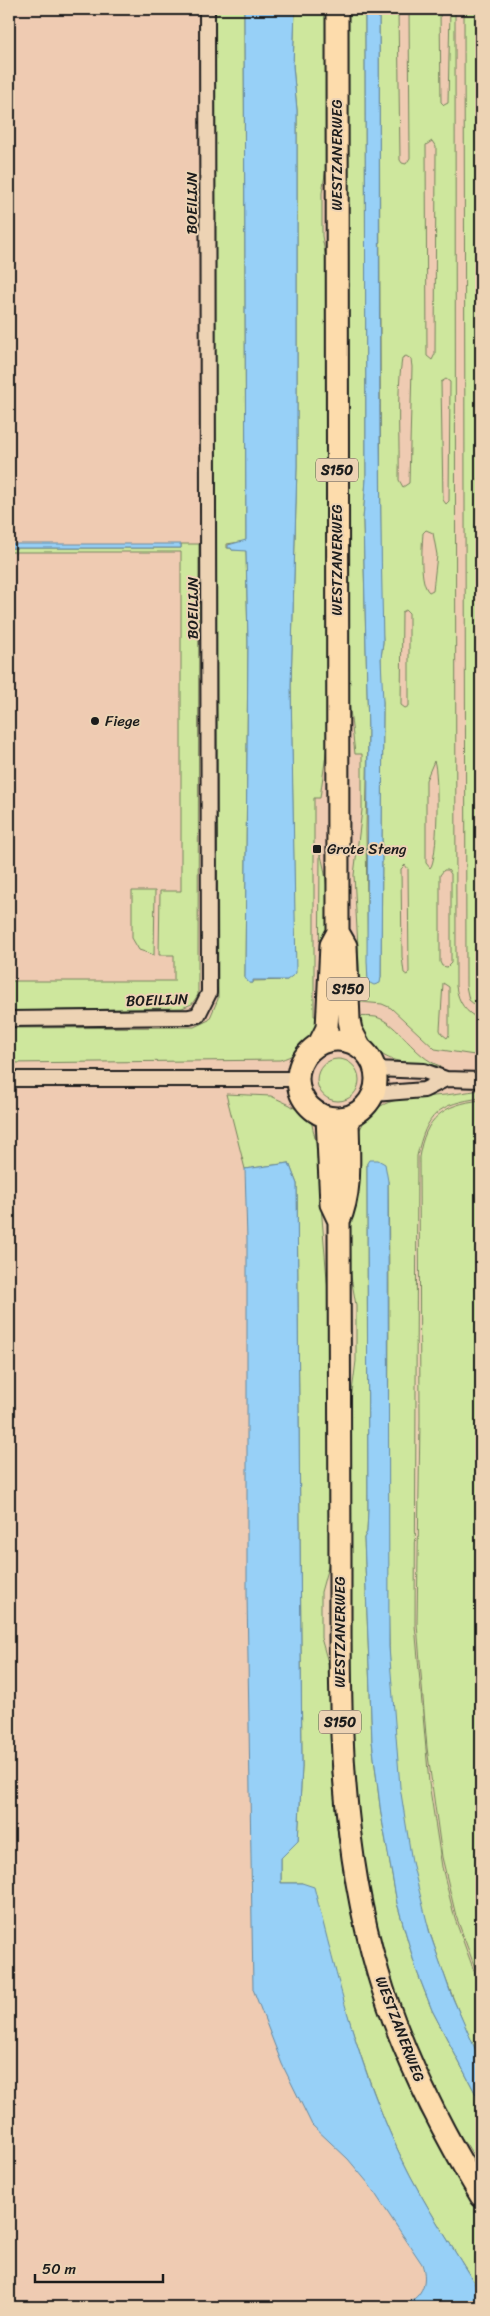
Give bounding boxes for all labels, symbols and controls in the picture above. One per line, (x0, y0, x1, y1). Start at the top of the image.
street label: WESTZANERWEG (324, 99, 350, 211)
street label: BOEILIJN (179, 171, 205, 234)
road number: S150 (316, 458, 358, 482)
street label: WESTZANERWEG (324, 504, 350, 616)
street label: BOEILIJN (180, 576, 206, 639)
place label: Fiege (105, 708, 140, 734)
marker: Fiege (89, 715, 101, 727)
place label: Grote Steng (327, 836, 407, 862)
marker: Grote Steng (311, 843, 323, 855)
road number: S150 (327, 978, 369, 1001)
street label: BOEILIJN (125, 986, 189, 1014)
street label: WESTZANERWEG (327, 1576, 353, 1688)
road number: S150 (319, 1710, 361, 1734)
street label: WESTZANERWEG (368, 1972, 432, 2086)
scale bar (35, 2251, 162, 2283)
text: 50 m (42, 2256, 77, 2282)

